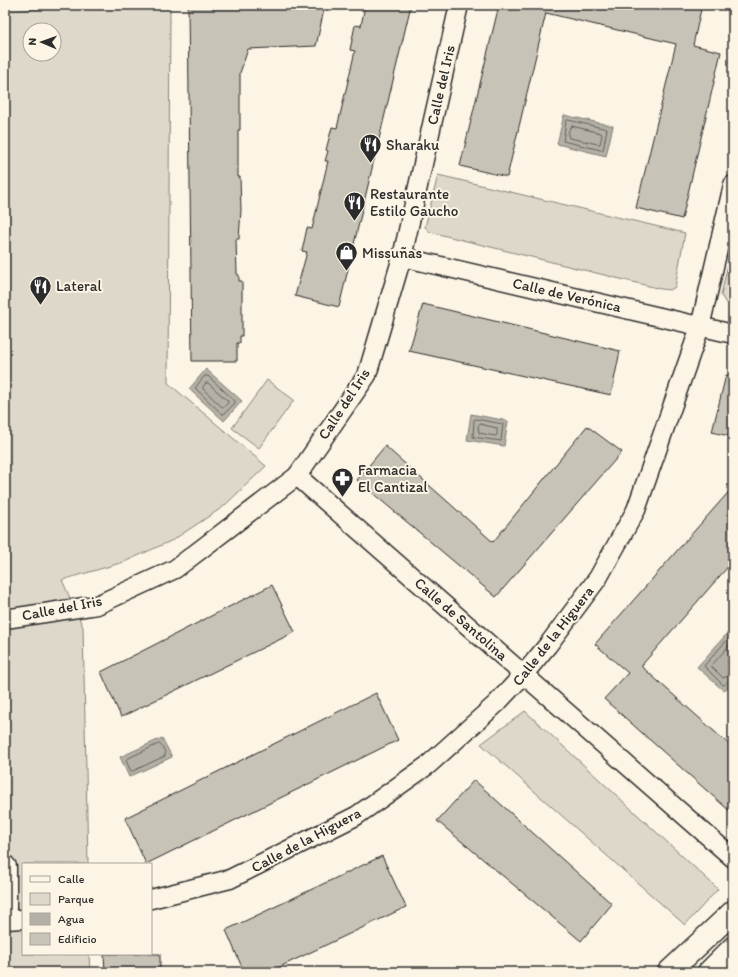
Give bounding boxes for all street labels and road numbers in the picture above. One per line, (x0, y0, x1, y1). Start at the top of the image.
street label: Calle del Iris (423, 43, 459, 127)
street label: Calle de Verónica (511, 274, 623, 316)
street label: Calle del Iris (314, 365, 374, 443)
street label: Calle de Santolina (411, 574, 511, 664)
street label: Calle de la Higuera (509, 582, 598, 689)
street label: Calle del Iris (20, 591, 104, 625)
street label: Calle de la Higuera (248, 803, 364, 876)

